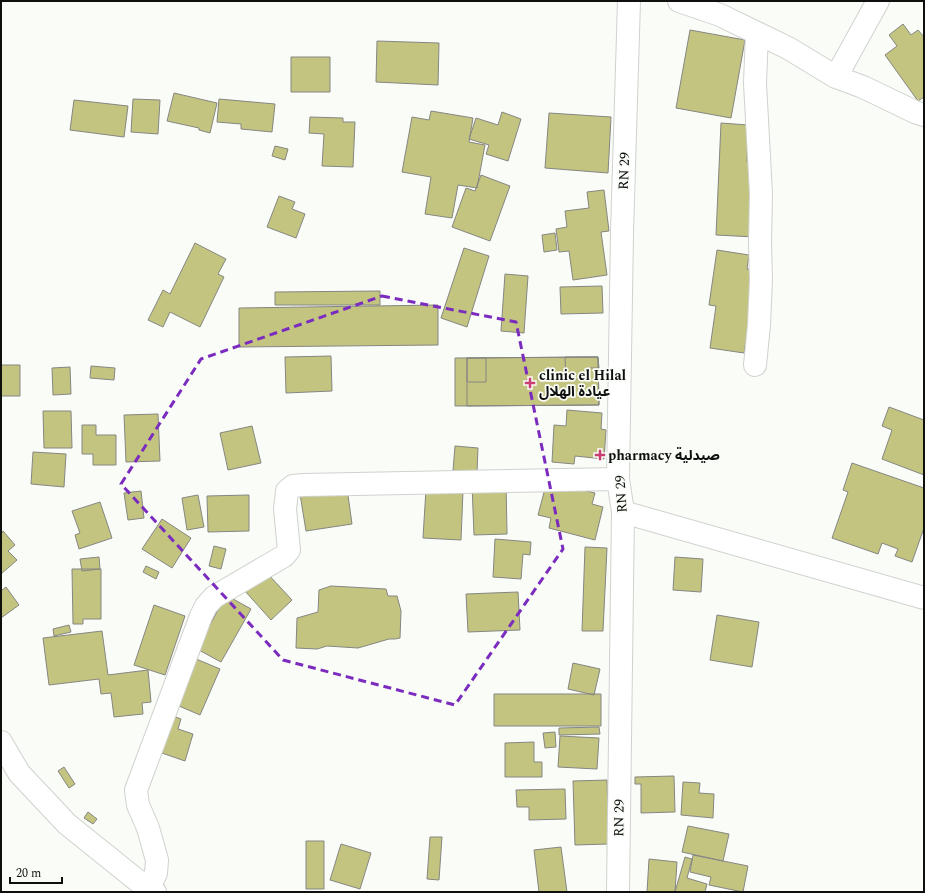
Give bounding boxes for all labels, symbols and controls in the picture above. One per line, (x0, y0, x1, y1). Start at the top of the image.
street label: RN 29 (613, 152, 635, 190)
place label: clinic el Hilal عيادة الهلال (539, 365, 627, 402)
marker: clinic el Hilal عيادة الهلال (524, 377, 536, 389)
place label: pharmacy صيدلية (608, 445, 720, 466)
marker: pharmacy صيدلية (595, 450, 605, 460)
street label: RN 29 (609, 474, 633, 514)
street label: RN 29 (608, 799, 630, 837)
scale bar (10, 859, 62, 885)
text: 20 m (16, 864, 41, 883)

